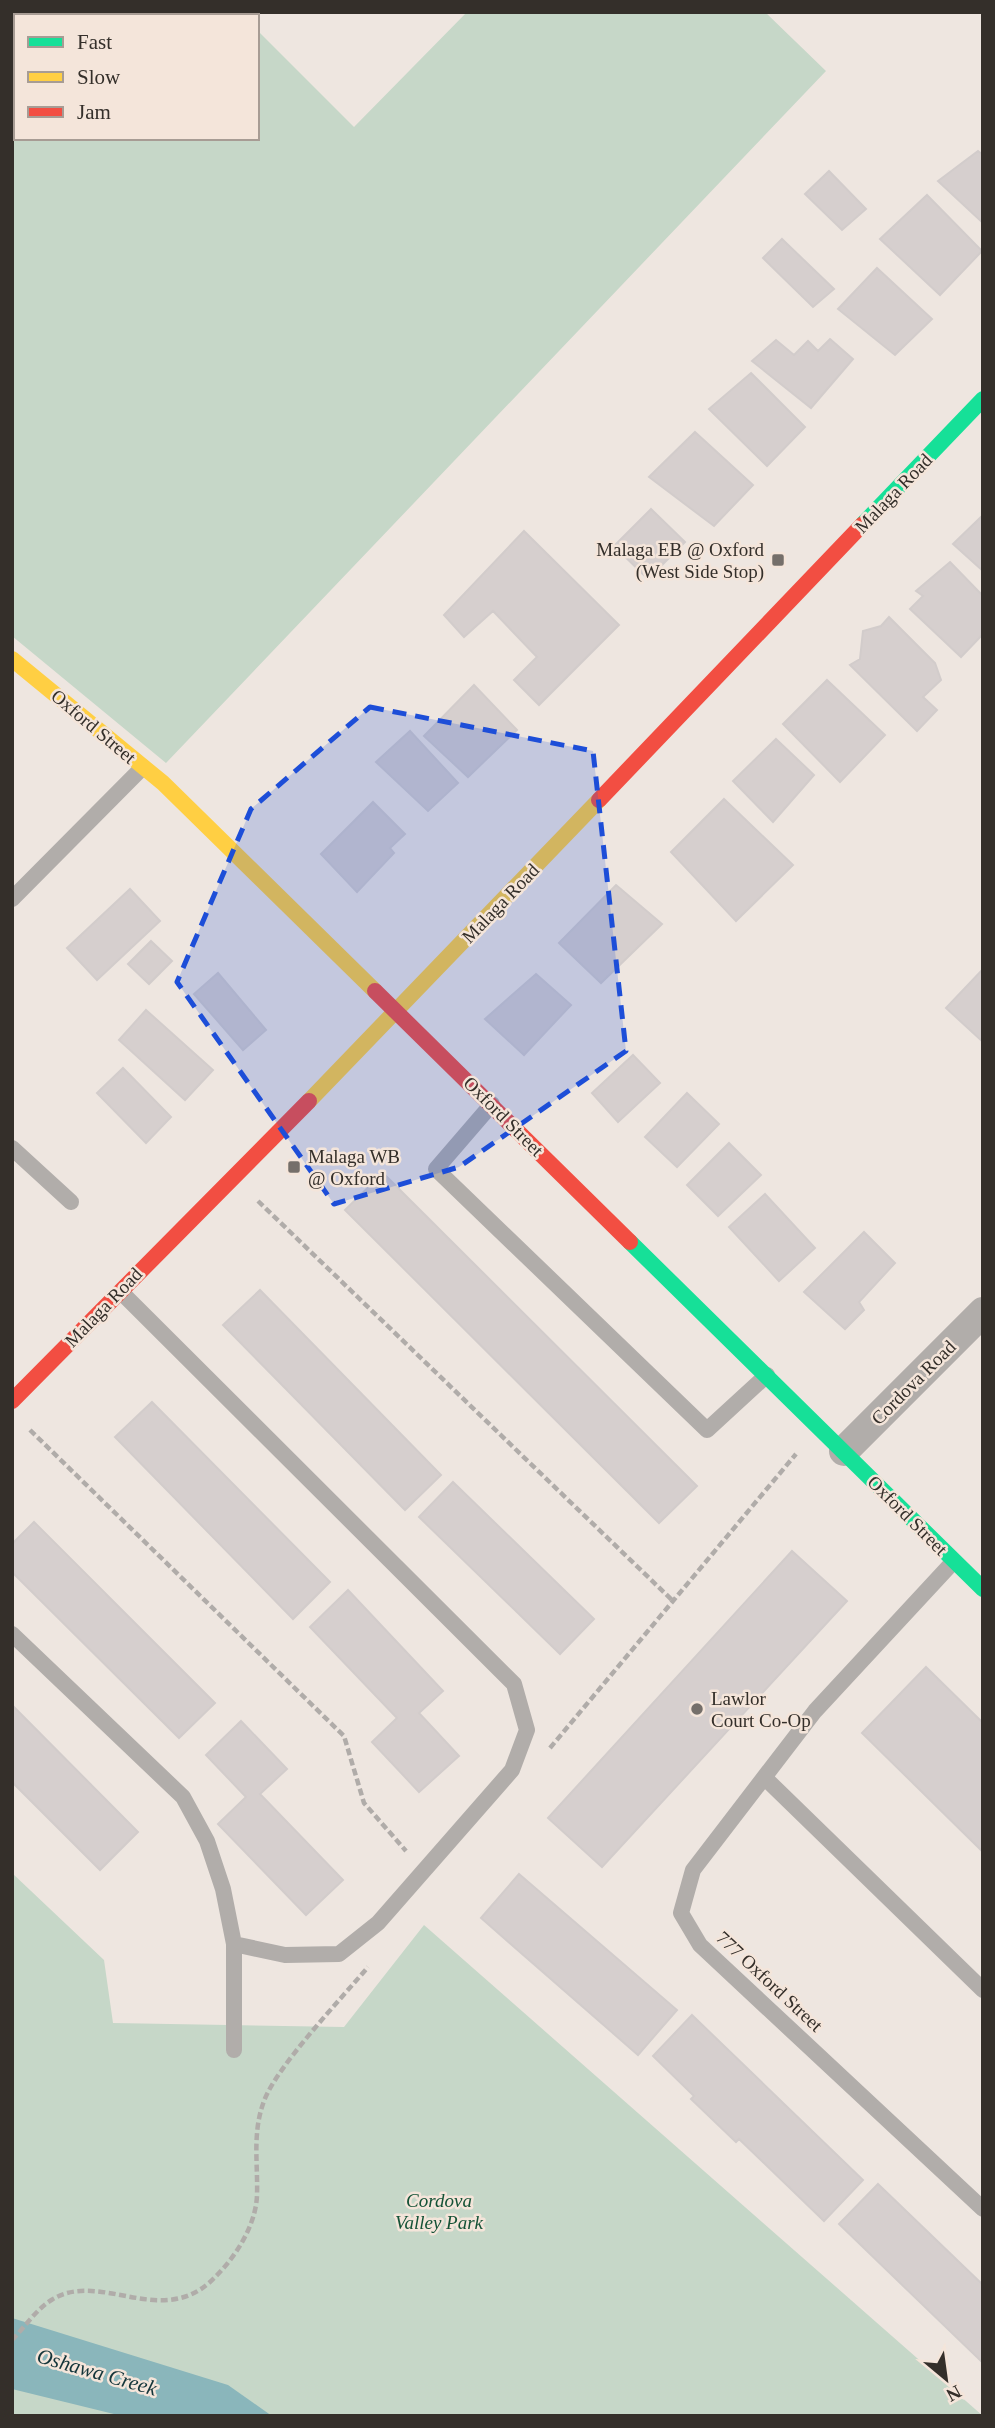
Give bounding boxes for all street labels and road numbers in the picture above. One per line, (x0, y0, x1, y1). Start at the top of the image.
street label: Malaga Road (850, 449, 937, 537)
street label: Oxford Street (47, 685, 141, 768)
street label: Malaga Road (457, 859, 544, 947)
street label: Oxford Street (459, 1072, 548, 1161)
street label: Malaga Road (60, 1263, 147, 1351)
street label: Cordova Road (867, 1336, 960, 1429)
street label: Oxford Street (863, 1471, 952, 1560)
street label: 777 Oxford Street (712, 1927, 828, 2036)

